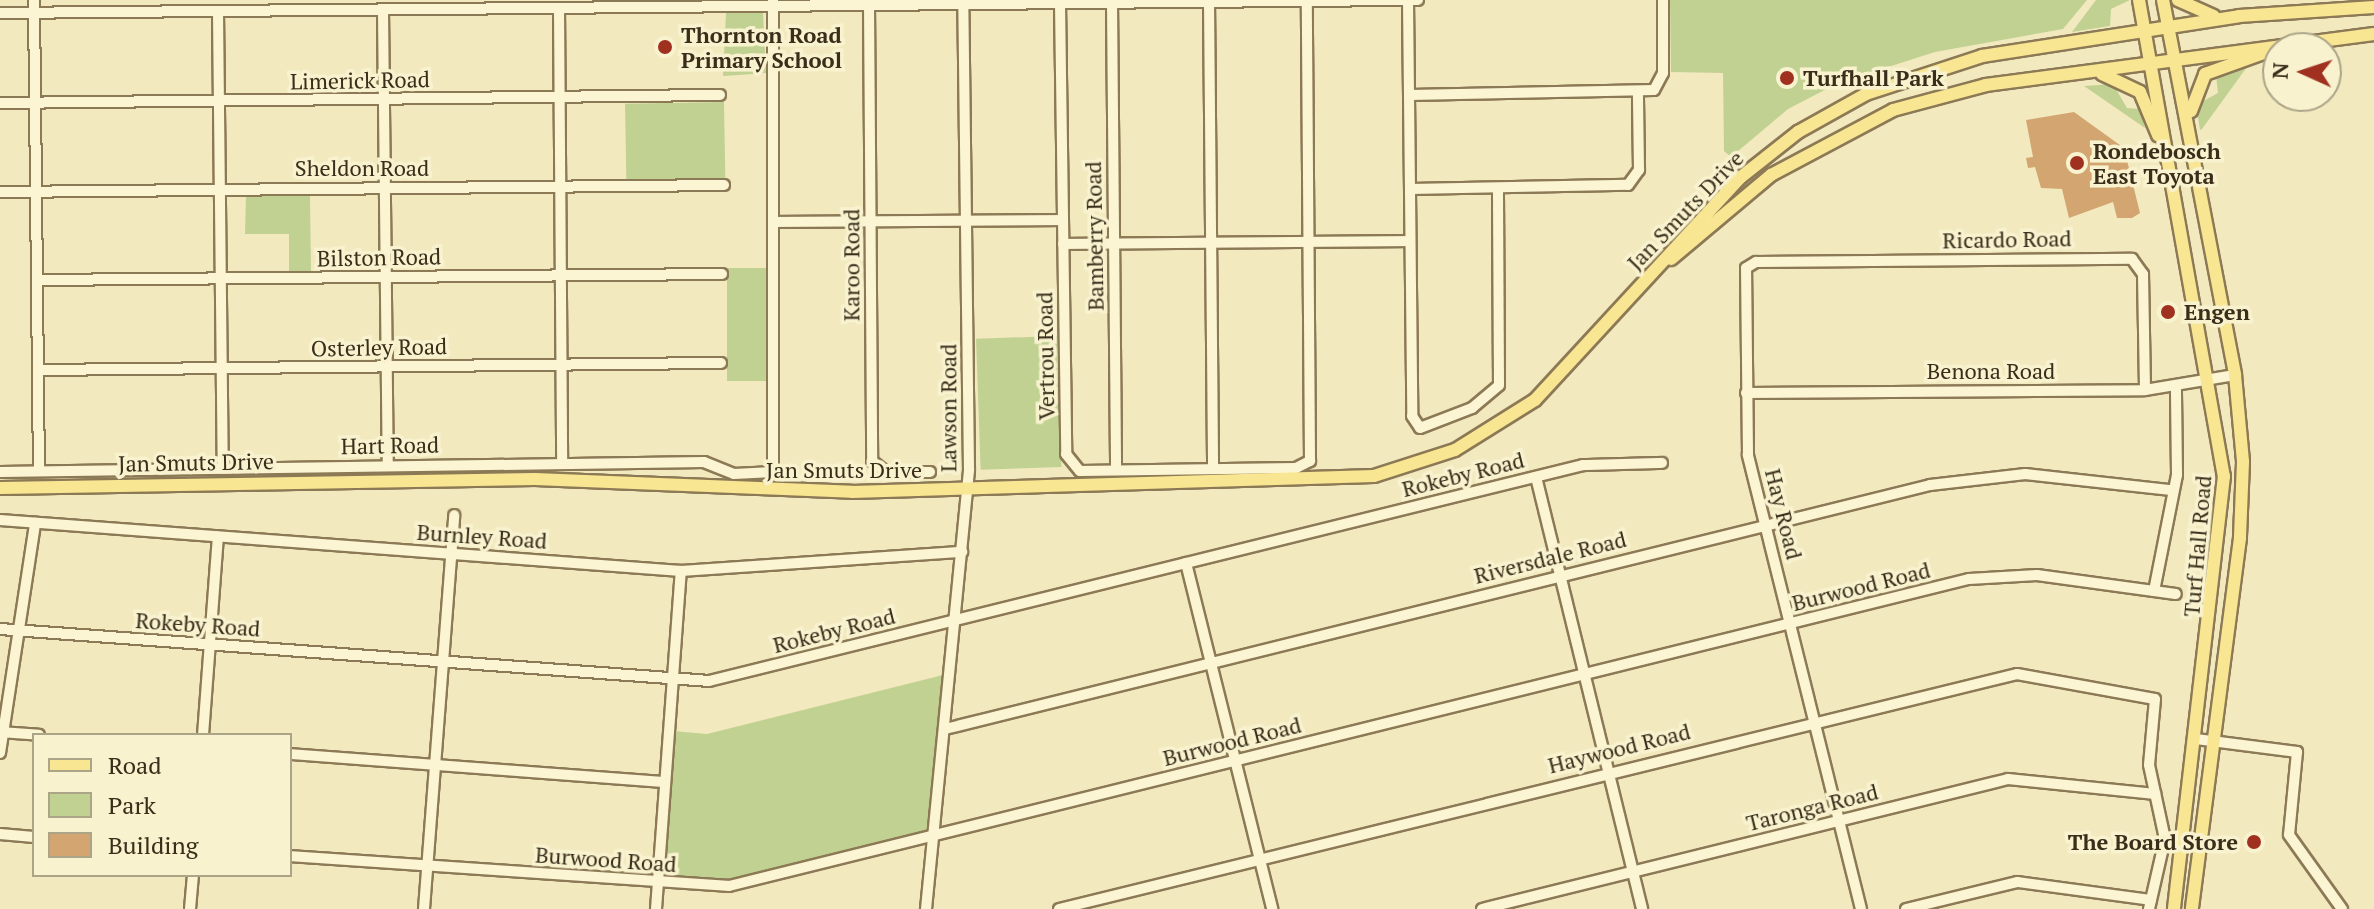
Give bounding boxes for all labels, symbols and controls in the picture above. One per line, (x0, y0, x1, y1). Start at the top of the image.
place label: Thornton Road Primary School (681, 21, 842, 72)
north arrow (2262, 32, 2342, 112)
marker: Thornton Road Primary School (656, 38, 674, 56)
text: N (2265, 62, 2294, 80)
place label: Turfhall Park (1803, 65, 1944, 91)
street label: Limerick Road (290, 66, 430, 94)
marker: Turfhall Park (1778, 69, 1796, 87)
place label: Rondebosch East Toyota (2093, 137, 2221, 188)
street label: Jan Smuts Drive (1621, 145, 1749, 275)
marker: Rondebosch East Toyota (2068, 154, 2086, 172)
street label: Sheldon Road (295, 155, 429, 181)
street label: Bamberry Road (1079, 161, 1109, 311)
street label: Karoo Road (838, 209, 864, 321)
street label: Ricardo Road (1942, 225, 2072, 253)
street label: Bilston Road (317, 243, 441, 271)
street label: Vertrou Road (1031, 292, 1059, 420)
place label: Engen (2184, 299, 2250, 325)
marker: Engen (2159, 303, 2177, 321)
street label: Osterley Road (311, 333, 447, 361)
street label: Lawson Road (935, 344, 961, 472)
street label: Benona Road (1927, 358, 2055, 384)
street label: Hart Road (341, 431, 439, 459)
street label: Rokeby Road (1399, 446, 1527, 502)
street label: Jan Smuts Drive (118, 447, 274, 477)
street label: Jan Smuts Drive (766, 457, 922, 483)
street label: Hay Road (1760, 466, 1808, 562)
street label: Turf Hall Road (2178, 474, 2216, 618)
street label: Burnley Road (416, 518, 548, 554)
street label: Riversdale Road (1471, 525, 1629, 589)
street label: Burwood Road (1789, 556, 1933, 616)
street label: Rokeby Road (770, 602, 898, 658)
street label: Rokeby Road (135, 606, 261, 642)
street label: Burwood Road (1160, 711, 1304, 771)
street label: Haywood Road (1545, 718, 1693, 778)
legend (32, 733, 292, 877)
text: Road (108, 749, 162, 781)
street label: Taronga Road (1743, 778, 1881, 836)
text: Park (108, 789, 156, 821)
text: Building (108, 829, 198, 861)
place label: The Board Store (2068, 829, 2238, 855)
marker: The Board Store (2245, 833, 2263, 851)
street label: Burwood Road (534, 841, 678, 877)

